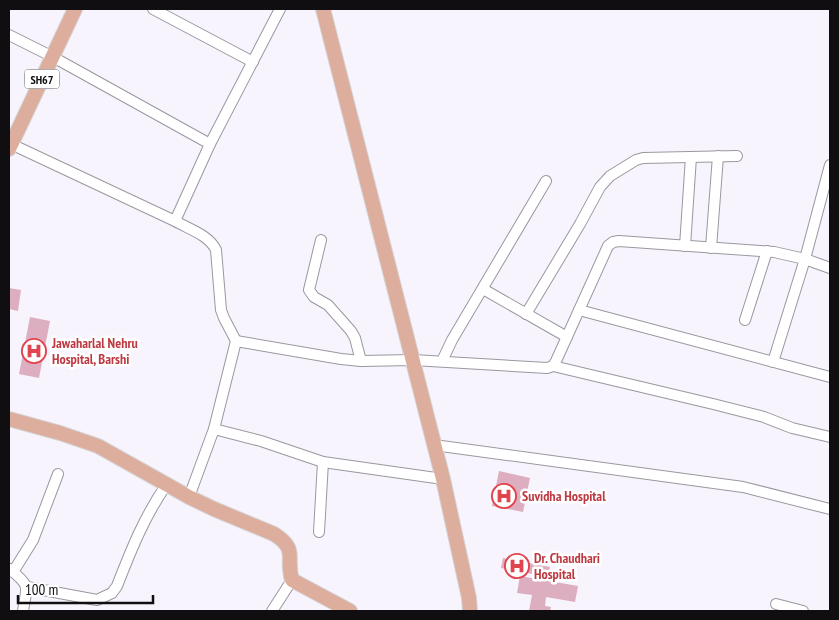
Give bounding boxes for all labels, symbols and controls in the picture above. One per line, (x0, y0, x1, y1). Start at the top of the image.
road number: SH67 (24, 70, 60, 88)
place label: Jawaharlal Nehru Hospital, Barshi (51, 334, 138, 368)
hospital icon: Jawaharlal Nehru Hospital, Barshi (21, 338, 47, 364)
hospital icon: Suvidha Hospital (491, 483, 517, 509)
place label: Suvidha Hospital (522, 487, 606, 505)
place label: Dr. Chaudhari Hospital (534, 549, 600, 583)
hospital icon: Dr. Chaudhari Hospital (504, 553, 530, 579)
scale bar (18, 572, 152, 604)
text: 100 m (25, 580, 58, 599)

